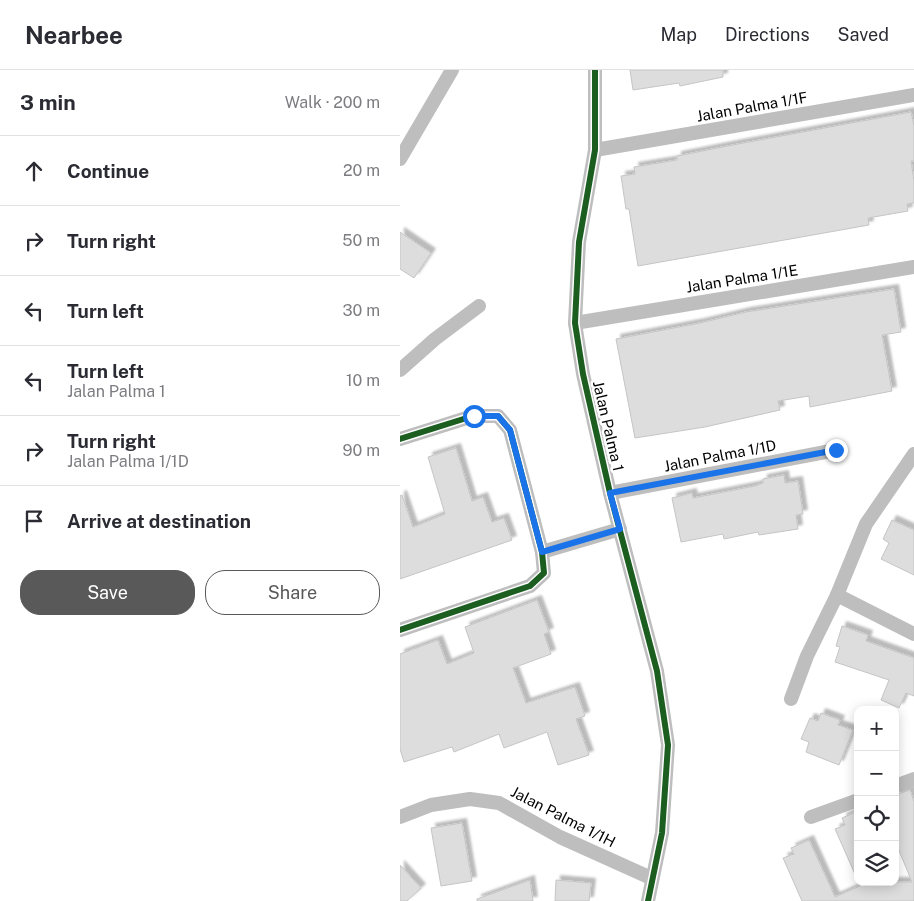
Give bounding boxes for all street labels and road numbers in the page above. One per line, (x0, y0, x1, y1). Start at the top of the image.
street label: Jalan Palma 1/1F (695, 88, 809, 125)
street label: Jalan Palma 1/1E (685, 261, 799, 296)
street label: Jalan Palma 1 (590, 379, 627, 473)
street label: Jalan Palma 1/1D (662, 436, 778, 475)
street label: Jalan Palma 1/1H (508, 783, 618, 850)

